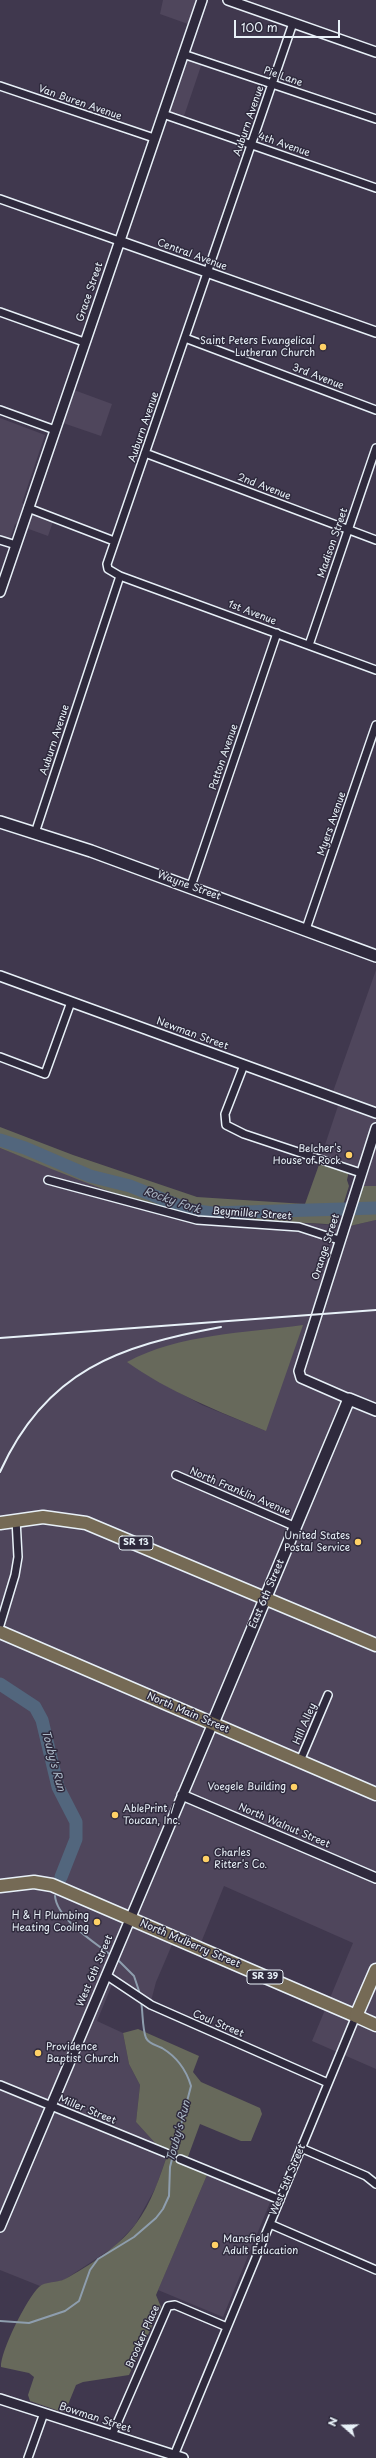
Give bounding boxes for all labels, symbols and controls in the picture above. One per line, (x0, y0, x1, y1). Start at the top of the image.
scale bar (236, 12, 342, 38)
text: 100 m (241, 18, 278, 36)
street label: Pie Lane (262, 65, 304, 89)
street label: Van Buren Avenue (37, 83, 123, 123)
street label: Auburn Avenue (231, 84, 267, 158)
street label: 4th Avenue (257, 131, 311, 159)
street label: Central Avenue (155, 237, 229, 273)
street label: Grace Street (74, 261, 106, 323)
place label: Saint Peters Evangelical Lutheran Church (200, 335, 315, 358)
marker: Saint Peters Evangelical Lutheran Church (318, 342, 328, 352)
street label: 3rd Avenue (290, 362, 346, 392)
street label: Auburn Avenue (126, 390, 162, 464)
street label: 2nd Avenue (236, 471, 292, 503)
street label: Madison Street (315, 506, 351, 580)
street label: 1st Avenue (226, 598, 278, 628)
street label: Auburn Avenue (38, 703, 72, 777)
street label: Patton Avenue (207, 723, 241, 791)
street label: Myers Avenue (315, 790, 349, 858)
street label: Wayne Street (156, 869, 222, 903)
street label: Newman Street (154, 1015, 230, 1053)
place label: Belcher's House of Rock (273, 1143, 341, 1166)
marker: Belcher's House of Rock (344, 1150, 354, 1160)
water label: Rocky Fork (142, 1185, 202, 1217)
street label: Beymiller Street (212, 1205, 292, 1223)
street label: Orange Street (310, 1213, 342, 1281)
street label: North Franklin Avenue (188, 1465, 292, 1519)
place label: United States Postal Service (284, 1530, 350, 1554)
road number: SR 13 (119, 1536, 153, 1550)
marker: United States Postal Service (353, 1537, 363, 1547)
street label: East 6th Street (247, 1557, 287, 1631)
street label: North Main Street (145, 1690, 231, 1736)
street label: Hill Alley (291, 1701, 319, 1747)
water label: Touby's Run (39, 1729, 67, 1793)
place label: Voegele Building (208, 1781, 286, 1793)
marker: Voegele Building (289, 1782, 299, 1792)
street label: North Walnut Street (236, 1801, 332, 1851)
place label: AblePrint / Toucan, Inc. (123, 1803, 180, 1826)
marker: AblePrint / Toucan, Inc. (110, 1810, 120, 1820)
place label: Charles Ritter's Co. (214, 1847, 267, 1870)
marker: Charles Ritter's Co. (201, 1854, 211, 1864)
place label: H & H Plumbing Heating Cooling (12, 1910, 89, 1934)
marker: H & H Plumbing Heating Cooling (92, 1917, 102, 1927)
street label: North Mulberry Street (138, 1917, 242, 1971)
street label: West 6th Street (74, 1933, 116, 2009)
road number: SR 39 (247, 1970, 283, 1984)
street label: Coul Street (191, 2008, 245, 2040)
place label: Providence Baptist Church (46, 2041, 119, 2064)
marker: Providence Baptist Church (33, 2048, 43, 2058)
street label: Miller Street (56, 2093, 118, 2127)
water label: Touby's Run (165, 2099, 193, 2163)
street label: West 5th Street (268, 2143, 308, 2217)
place label: Mansfield Adult Education (223, 2233, 298, 2256)
marker: Mansfield Adult Education (210, 2240, 220, 2250)
street label: Brooker Place (124, 2303, 162, 2371)
street label: Bowman Street (57, 2401, 133, 2435)
north arrow (324, 2406, 364, 2446)
text: N (323, 2415, 342, 2429)

